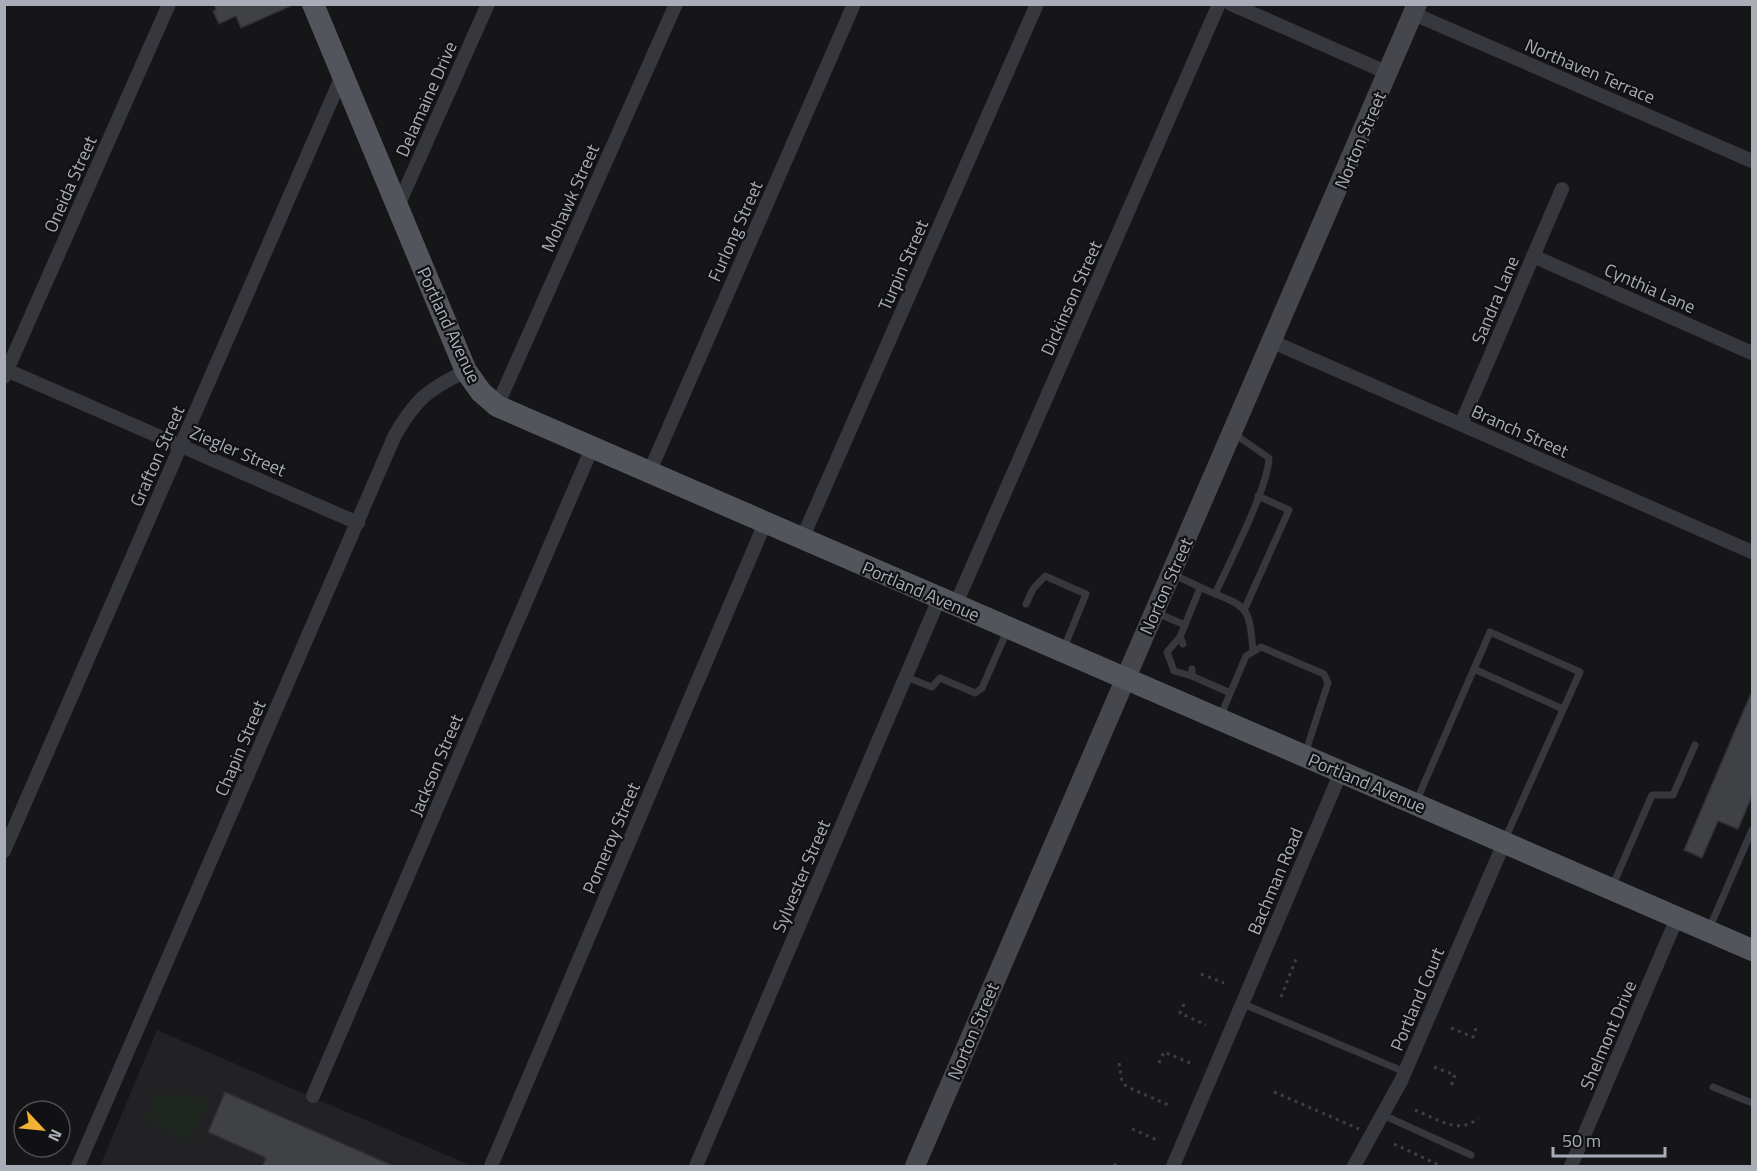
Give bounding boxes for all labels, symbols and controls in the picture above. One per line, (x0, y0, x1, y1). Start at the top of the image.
street label: Northaven Terrace (1521, 31, 1659, 111)
street label: Delamaine Drive (388, 37, 464, 161)
street label: Norton Street (1327, 86, 1393, 193)
street label: Oneida Street (37, 131, 104, 237)
street label: Mohawk Street (534, 139, 606, 256)
street label: Furlong Street (701, 176, 770, 286)
street label: Turpin Street (871, 215, 935, 315)
street label: Dickinson Street (1034, 235, 1109, 360)
street label: Sandra Lane (1464, 252, 1526, 348)
street label: Cynthia Lane (1600, 256, 1700, 320)
street label: Portland Avenue (410, 263, 488, 387)
street label: Branch Street (1467, 398, 1574, 465)
street label: Grafton Street (123, 400, 192, 511)
street label: Ziegler Street (186, 419, 291, 484)
street label: Norton Street (1133, 533, 1200, 639)
street label: Portland Avenue (858, 554, 984, 628)
street label: Chapin Street (208, 695, 273, 800)
street label: Jackson Street (402, 709, 470, 820)
street label: Portland Avenue (1304, 746, 1430, 820)
street label: Pomeroy Street (575, 777, 647, 898)
street label: Sylvester Street (765, 815, 837, 937)
street label: Bachman Road (1240, 823, 1310, 939)
street label: Portland Court (1383, 942, 1451, 1055)
street label: Shelmont Drive (1573, 976, 1643, 1094)
street label: Norton Street (940, 977, 1006, 1084)
north arrow (12, 1099, 72, 1159)
scale bar (1553, 1120, 1666, 1158)
text: N (42, 1125, 69, 1146)
text: 50 m (1562, 1127, 1601, 1154)

